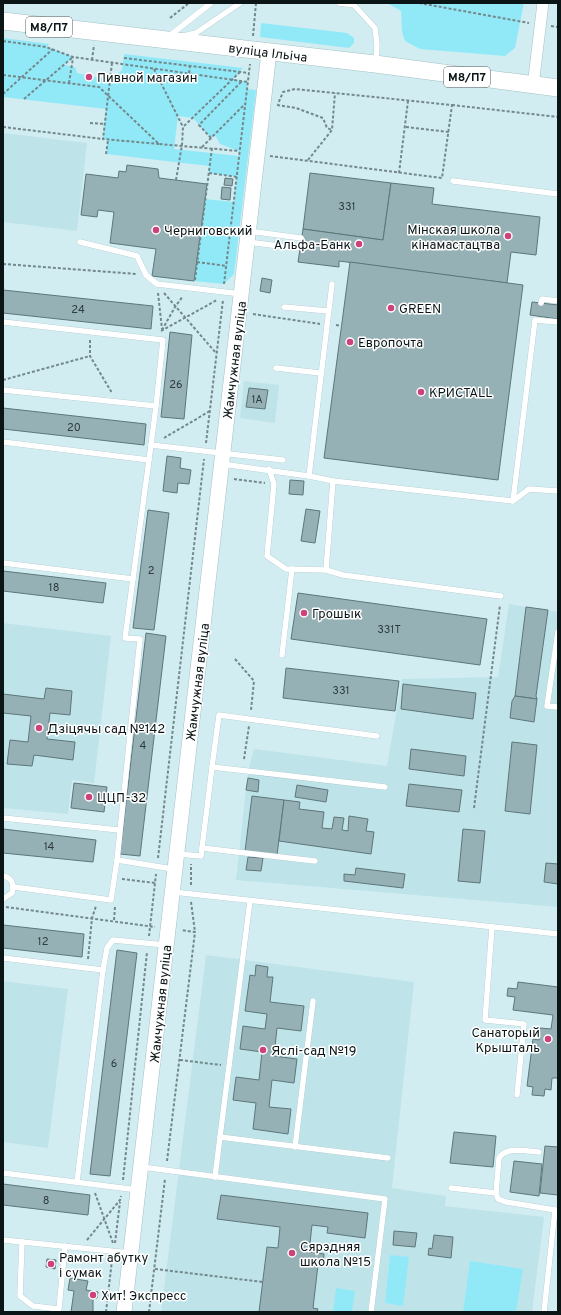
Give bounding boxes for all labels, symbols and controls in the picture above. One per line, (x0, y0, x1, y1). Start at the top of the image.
road number: М8/П7 (26, 17, 72, 37)
street label: вуліца Ільіча (227, 41, 308, 67)
road number: М8/П7 (444, 67, 490, 87)
place label: Пивной магазин (97, 71, 197, 87)
marker: Пивной магазин (84, 72, 94, 82)
house number: 331 (338, 200, 356, 214)
place label: Мінская школа кінамастацтва (407, 223, 500, 254)
place label: Черниговский (164, 224, 252, 240)
marker: Черниговский (151, 225, 161, 235)
marker: Мінская школа кінамастацтва (503, 231, 513, 241)
place label: Альфа-Банк (274, 238, 351, 254)
marker: Альфа-Банк (354, 239, 364, 249)
street label: Жамчужная вуліца (221, 300, 251, 420)
place label: GREEN (399, 302, 441, 318)
house number: 24 (71, 303, 85, 317)
marker: GREEN (386, 303, 396, 313)
place label: Европочта (358, 336, 423, 352)
marker: Европочта (345, 337, 355, 347)
house number: 26 (169, 378, 183, 392)
place label: КРИСТАLL (429, 386, 493, 402)
marker: КРИСТАLL (416, 387, 426, 397)
house number: 1А (251, 393, 263, 407)
house number: 20 (67, 421, 81, 435)
house number: 2 (148, 564, 154, 578)
house number: 18 (49, 581, 59, 595)
place label: Грошык (312, 607, 361, 623)
marker: Грошык (299, 608, 309, 618)
street label: Жамчужная вуліца (184, 622, 214, 742)
house number: 331Т (377, 623, 401, 637)
house number: 331 (332, 684, 350, 698)
place label: Дзіцячы сад №142 (47, 722, 165, 738)
marker: Дзіцячы сад №142 (34, 723, 44, 733)
house number: 4 (140, 739, 147, 753)
place label: ЦЦП-32 (97, 791, 146, 807)
marker: ЦЦП-32 (84, 792, 94, 802)
house number: 14 (44, 840, 55, 854)
house number: 12 (38, 935, 48, 949)
street label: Жамчужная вуліца (148, 944, 176, 1064)
place label: Санаторый Крышталь (471, 1026, 540, 1057)
marker: Санаторый Крышталь (543, 1034, 553, 1044)
place label: Яслі-сад №19 (271, 1044, 357, 1060)
marker: Яслі-сад №19 (258, 1045, 268, 1055)
house number: 6 (111, 1057, 117, 1071)
house number: 8 (43, 1194, 49, 1208)
place label: Сярэдняя школа №15 (300, 1240, 371, 1271)
marker: Сярэдняя школа №15 (287, 1248, 297, 1258)
place label: Рамонт абутку і сумак (59, 1251, 149, 1282)
marker: Рамонт абутку і сумак (46, 1259, 56, 1269)
place label: Хит! Экспресс (101, 1289, 187, 1305)
marker: Хит! Экспресс (88, 1290, 98, 1300)

